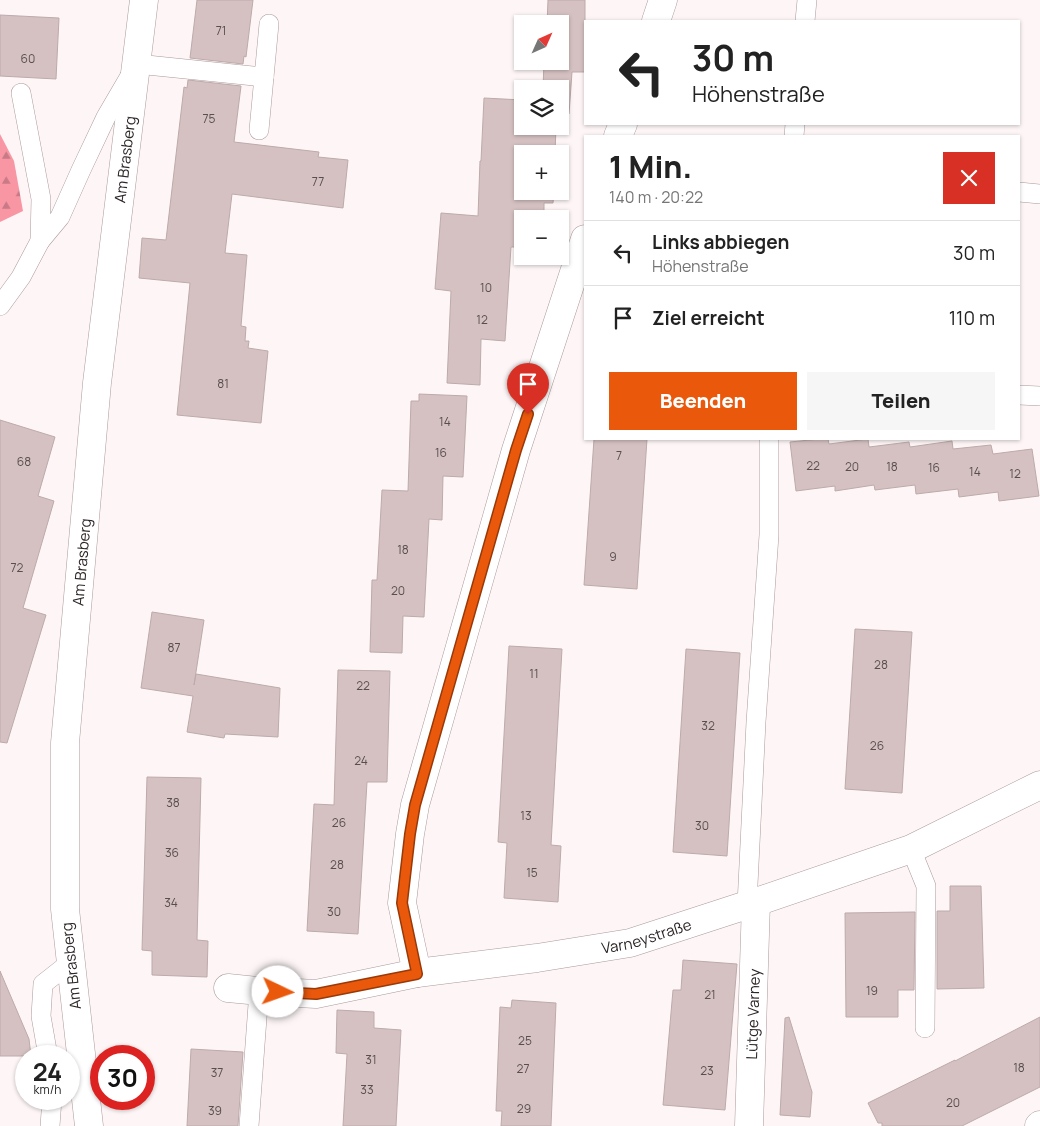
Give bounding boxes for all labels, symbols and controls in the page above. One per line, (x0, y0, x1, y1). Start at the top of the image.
north arrow (514, 15, 569, 70)
map controls (514, 15, 569, 265)
house number: 71 (216, 22, 226, 39)
text: 30 m (692, 34, 774, 82)
icon: left (609, 40, 674, 105)
house number: 60 (21, 50, 35, 67)
text: Höhenstraße (692, 79, 825, 109)
button: layers (514, 80, 569, 135)
house number: 75 (203, 110, 216, 127)
street label: Am Brasberg (109, 115, 140, 204)
button: + (514, 145, 569, 200)
text: 1 Min. (609, 146, 692, 187)
button: close (943, 152, 995, 204)
house number: 77 (312, 173, 324, 190)
text: 140 m · 20:22 (609, 186, 703, 208)
button: − (514, 210, 569, 265)
text: Links abbiegen (652, 229, 789, 255)
icon: left (609, 239, 637, 267)
text: 30 m (953, 240, 995, 266)
text: Höhenstraße (652, 255, 749, 277)
house number: 10 (480, 279, 492, 296)
icon: arrive (609, 304, 637, 332)
text: Ziel erreicht (652, 305, 765, 331)
text: 110 m (949, 305, 995, 331)
house number: 12 (476, 311, 488, 328)
pin (507, 363, 549, 414)
icon: arrive (514, 370, 542, 398)
button: Beenden (609, 372, 797, 430)
button: Teilen (807, 372, 995, 430)
house number: 81 (217, 375, 229, 392)
house number: 14 (439, 413, 451, 430)
house number: 16 (435, 444, 447, 461)
house number: 7 (616, 447, 622, 464)
house number: 68 (17, 453, 31, 470)
house number: 22 (806, 457, 820, 474)
house number: 20 (845, 458, 859, 475)
house number: 18 (886, 458, 898, 475)
house number: 16 (928, 459, 940, 476)
house number: 14 (969, 463, 981, 480)
house number: 12 (1009, 465, 1021, 482)
street label: Am Brasberg (67, 518, 95, 607)
house number: 18 (397, 541, 409, 558)
house number: 9 (609, 548, 617, 565)
house number: 72 (11, 559, 24, 576)
house number: 20 (391, 582, 405, 599)
house number: 87 (168, 639, 181, 656)
house number: 28 (874, 656, 888, 673)
house number: 11 (529, 665, 539, 682)
house number: 22 (356, 677, 370, 694)
house number: 32 (701, 717, 715, 734)
house number: 26 (870, 737, 884, 754)
house number: 24 (354, 752, 368, 769)
house number: 38 (166, 794, 180, 811)
house number: 13 (520, 807, 532, 824)
house number: 26 (332, 814, 346, 831)
house number: 30 (695, 817, 709, 834)
house number: 36 (165, 844, 179, 861)
house number: 28 (330, 856, 344, 873)
house number: 15 (526, 864, 538, 881)
house number: 34 (164, 894, 178, 911)
house number: 30 (327, 903, 341, 920)
street label: Varneystraße (600, 913, 694, 958)
street label: Am Brasberg (56, 921, 86, 1011)
position arrow (251, 965, 303, 1017)
street label: Lütge Varney (741, 968, 764, 1060)
house number: 19 (866, 982, 878, 999)
house number: 21 (704, 986, 716, 1003)
house number: 25 (518, 1032, 532, 1049)
speed limit sign: 30 (90, 1045, 155, 1110)
house number: 31 (365, 1051, 377, 1068)
text: 24 (33, 1054, 62, 1089)
house number: 18 (1013, 1059, 1025, 1076)
house number: 27 (517, 1060, 529, 1077)
house number: 23 (700, 1062, 714, 1079)
house number: 37 (211, 1064, 223, 1081)
text: km/h (34, 1081, 61, 1098)
house number: 33 (360, 1081, 374, 1098)
house number: 20 (946, 1094, 960, 1111)
house number: 29 (517, 1100, 531, 1117)
house number: 39 (208, 1102, 222, 1119)

